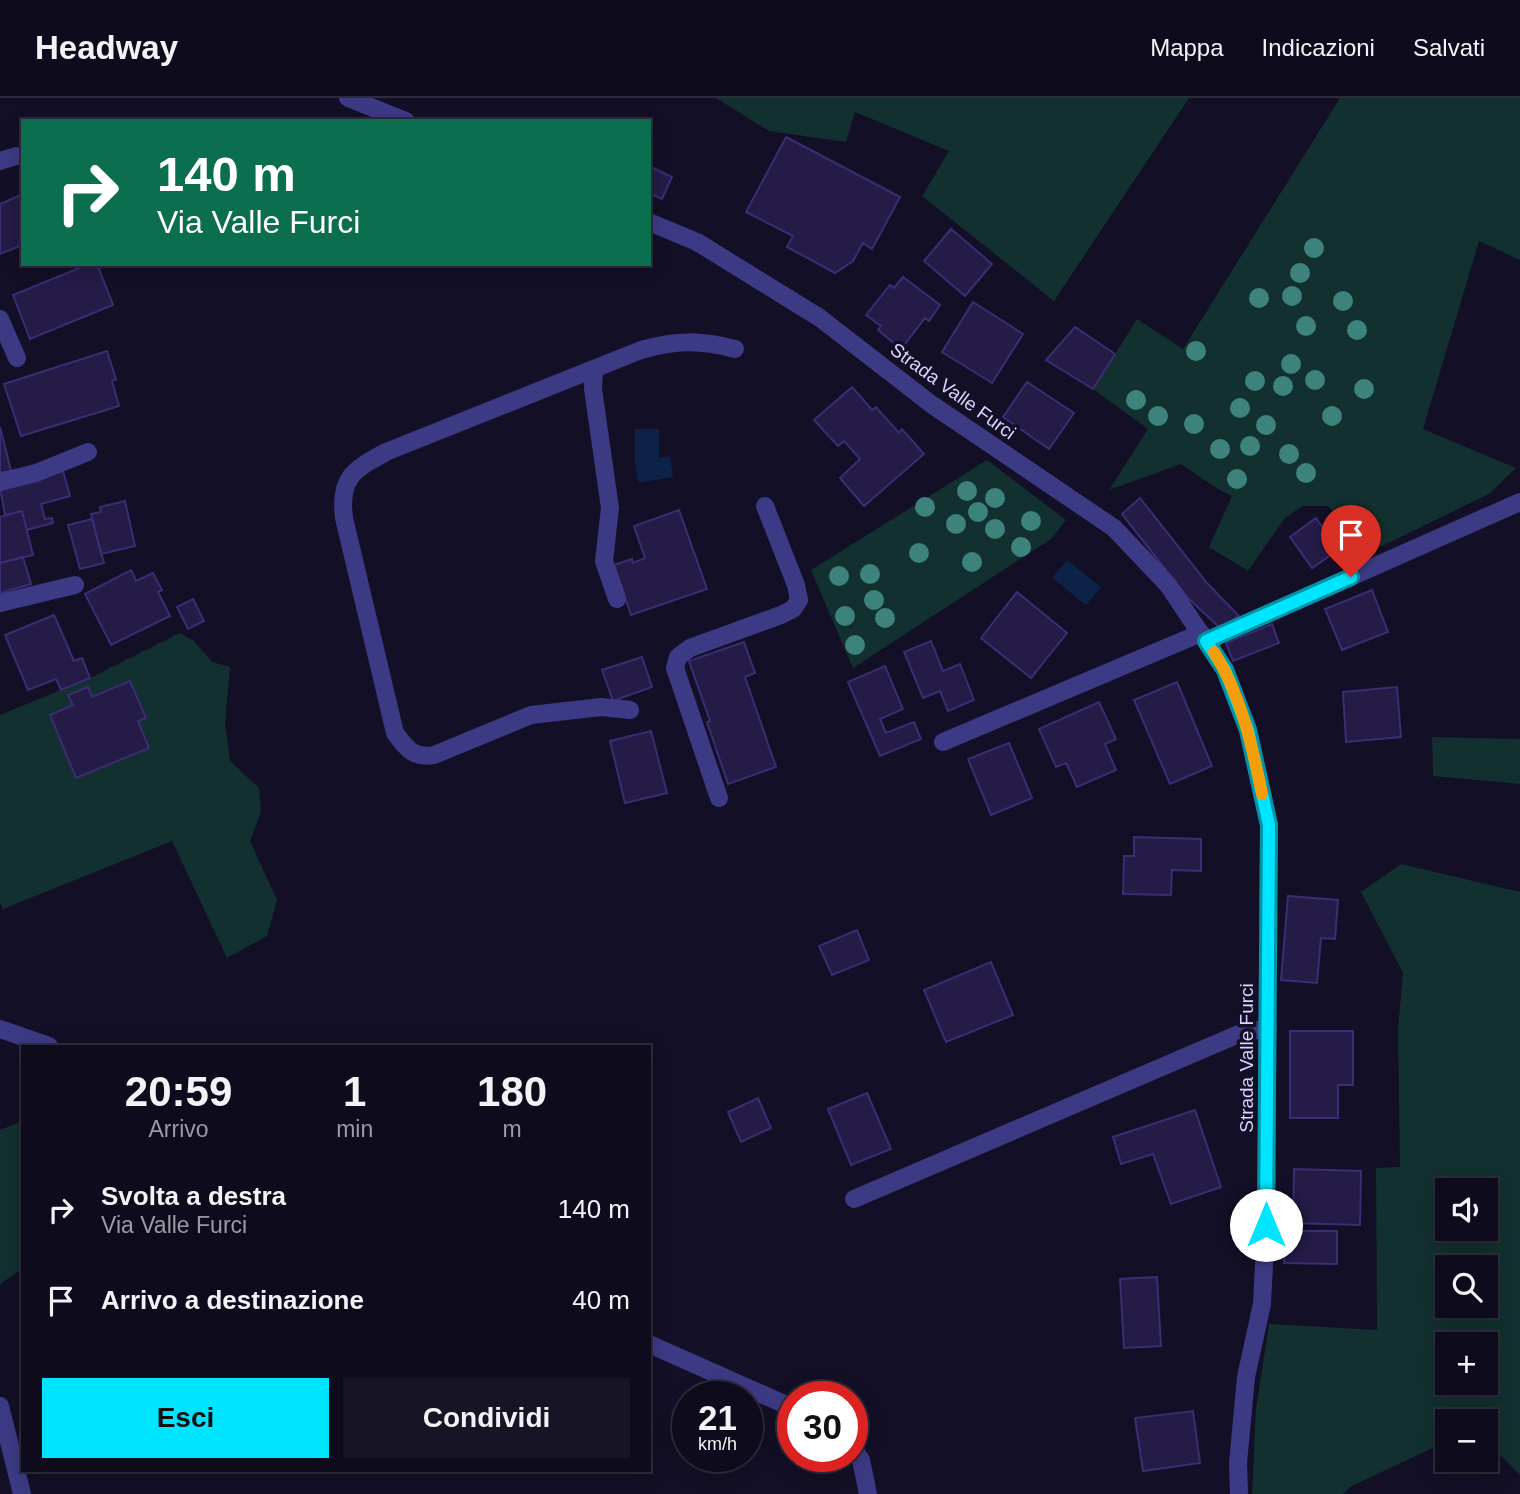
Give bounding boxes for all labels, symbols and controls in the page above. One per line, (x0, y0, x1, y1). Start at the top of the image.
text: Headway (35, 29, 178, 66)
text: Mappa (1150, 34, 1224, 61)
text: Indicazioni (1262, 34, 1375, 61)
text: Salvati (1413, 34, 1485, 61)
icon: right (42, 147, 133, 238)
text: 140 m (157, 147, 296, 201)
text: Via Valle Furci (157, 204, 360, 240)
street label: Strada Valle Furci (886, 339, 1020, 443)
pin (1321, 505, 1381, 577)
icon: arrive (1332, 516, 1370, 554)
street label: Strada Valle Furci (1236, 983, 1257, 1133)
text: 20:59 (125, 1068, 232, 1115)
text: 1 (343, 1068, 366, 1115)
text: 180 (477, 1068, 547, 1115)
text: Arrivo (149, 1116, 209, 1142)
text: min (336, 1116, 373, 1142)
text: m (503, 1116, 522, 1142)
map controls (1435, 1178, 1498, 1472)
button: sound (1435, 1178, 1498, 1241)
text: Svolta a destra (101, 1181, 286, 1211)
position arrow (1229, 1188, 1303, 1262)
icon: right (42, 1191, 80, 1229)
text: 140 m (558, 1194, 630, 1224)
text: Via Valle Furci (101, 1212, 247, 1238)
button: search (1435, 1255, 1498, 1318)
icon: arrive (42, 1282, 80, 1320)
text: Arrivo a destinazione (101, 1285, 364, 1315)
text: 40 m (572, 1285, 630, 1315)
button: + (1435, 1332, 1498, 1395)
button: Esci (42, 1378, 329, 1458)
button: Condividi (343, 1378, 630, 1458)
speed limit sign: 30 (777, 1381, 868, 1472)
text: 21 (698, 1398, 737, 1437)
button: − (1435, 1409, 1498, 1472)
text: km/h (698, 1434, 737, 1454)

